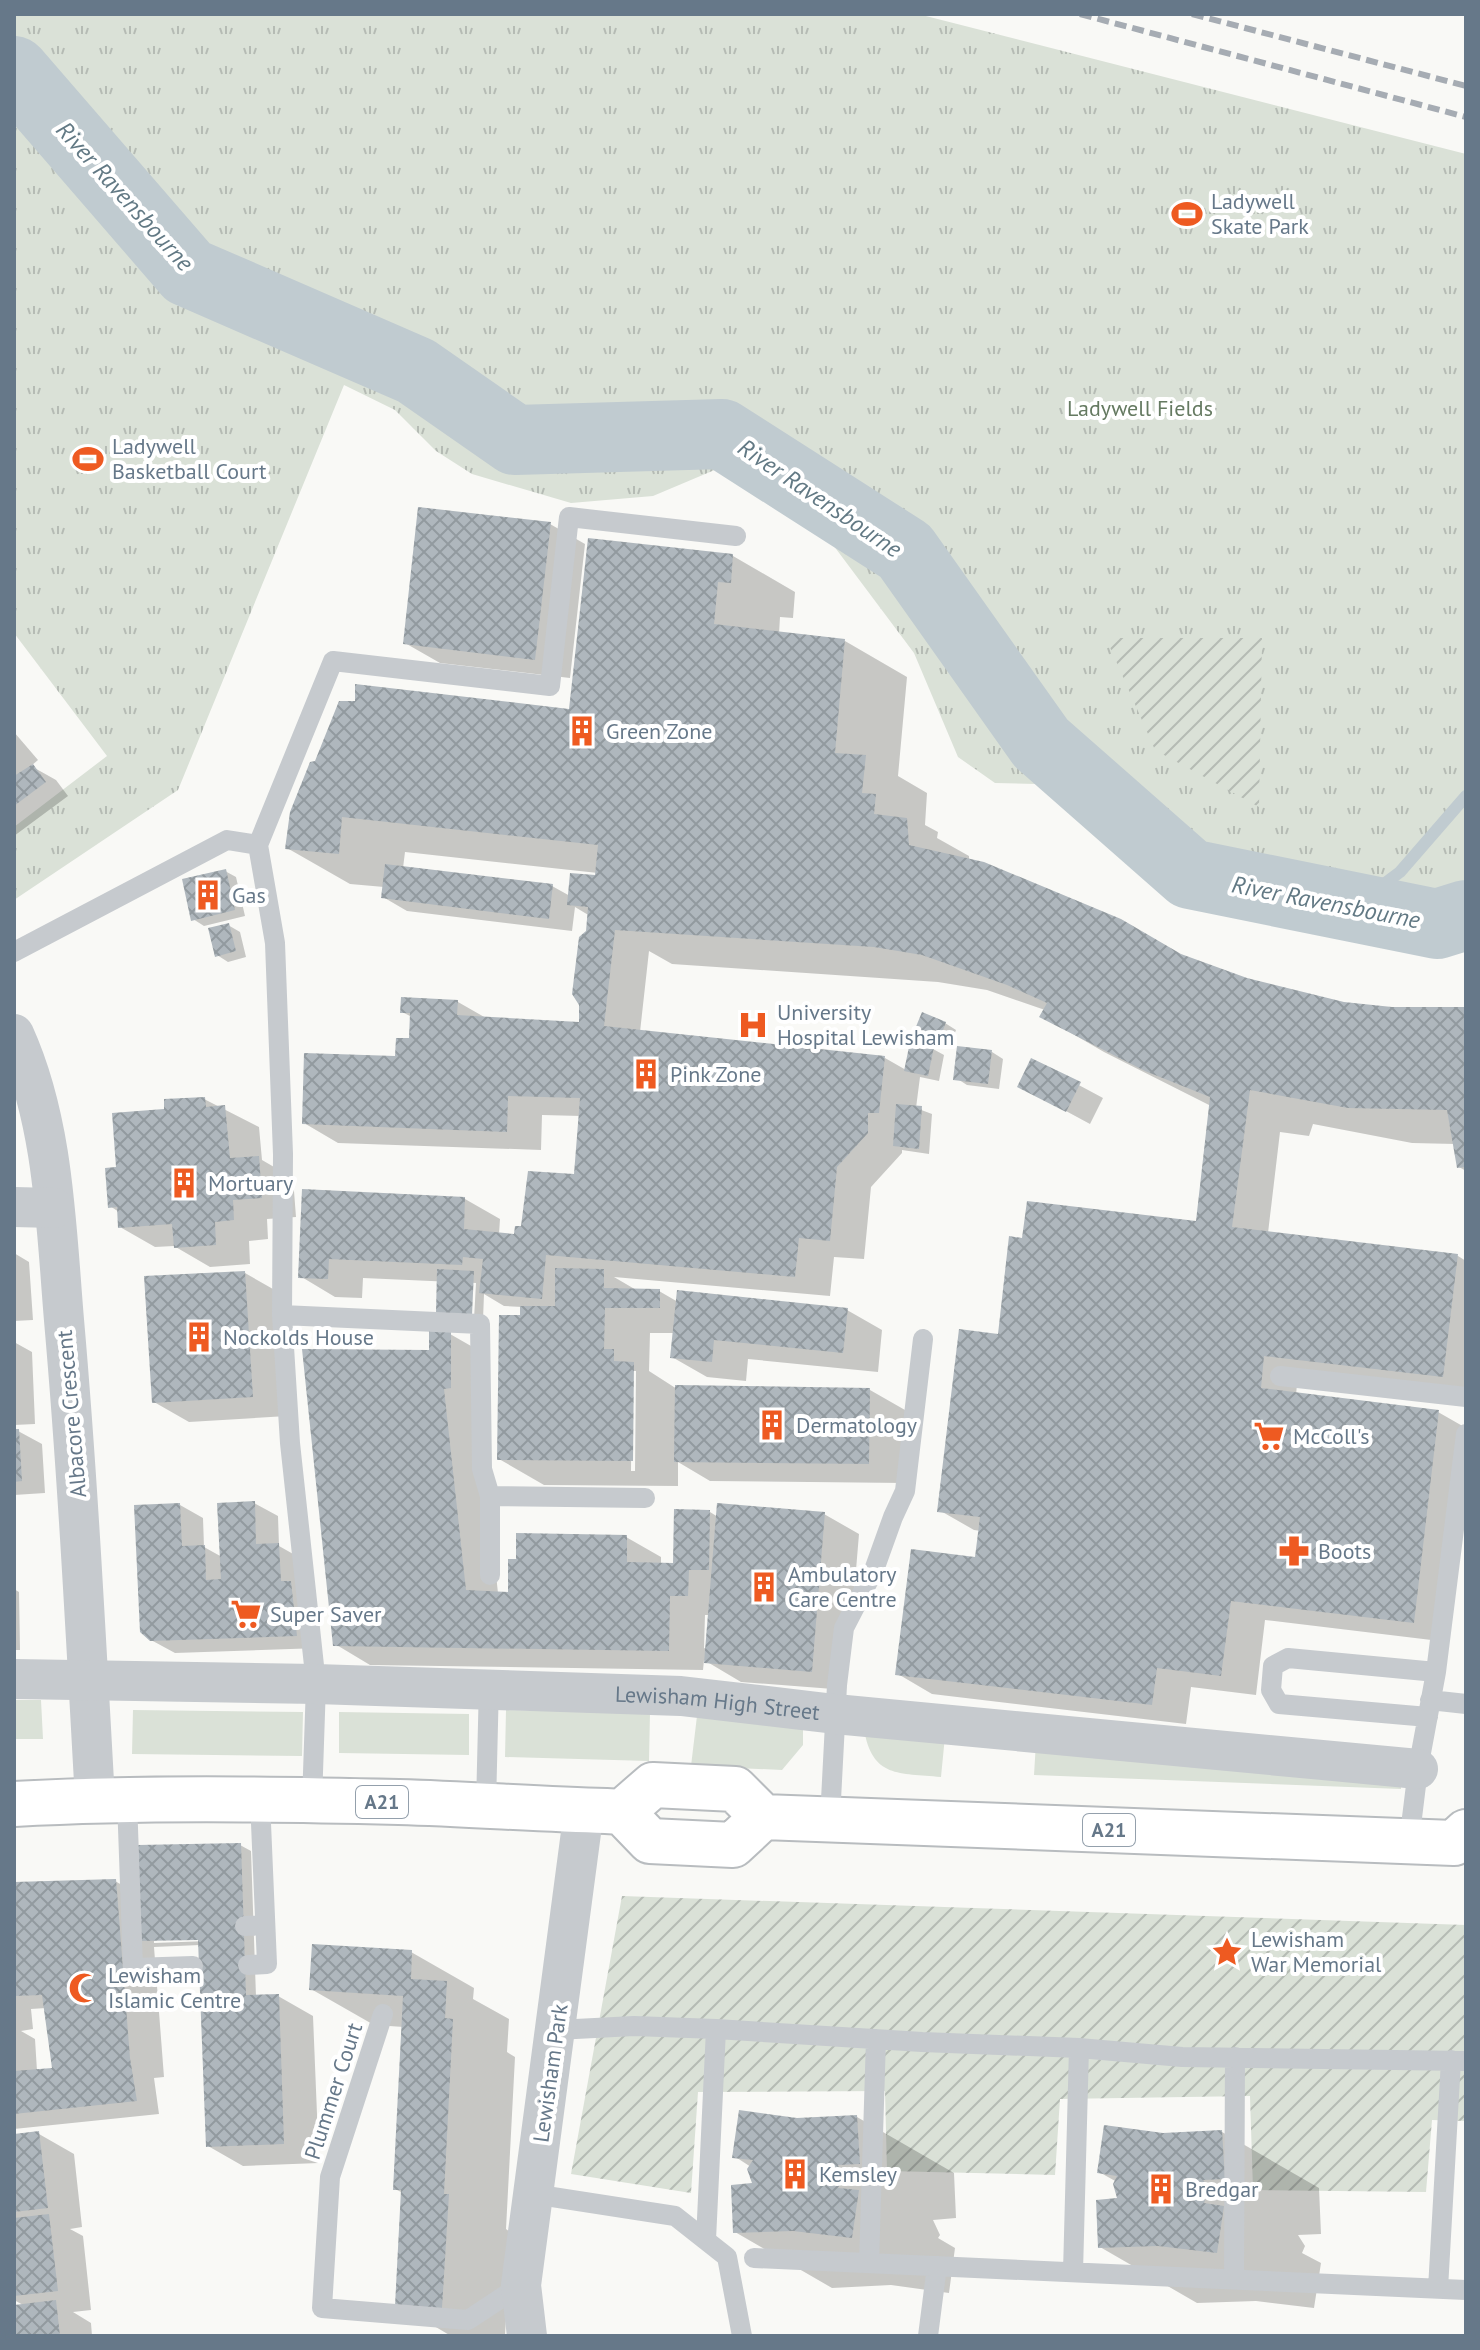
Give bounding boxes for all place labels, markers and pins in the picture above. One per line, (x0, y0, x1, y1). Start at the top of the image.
place label: Ladywell Skate Park (1211, 187, 1309, 240)
sports icon: Ladywell Skate Park (1170, 197, 1204, 231)
place label: Ladywell Basketball Court (112, 432, 267, 485)
sports icon: Ladywell Basketball Court (71, 442, 105, 476)
building icon: Green Zone (565, 714, 599, 748)
place label: Green Zone (606, 717, 712, 745)
building icon: Gas (191, 878, 225, 912)
place label: Gas (232, 881, 266, 909)
place label: University Hospital Lewisham (777, 998, 954, 1051)
hospital icon: University Hospital Lewisham (736, 1008, 770, 1042)
building icon: Pink Zone (629, 1057, 663, 1091)
place label: Pink Zone (670, 1060, 761, 1088)
building icon: Mortuary (167, 1166, 201, 1200)
place label: Mortuary (208, 1169, 294, 1197)
building icon: Nockolds House (182, 1320, 216, 1354)
place label: Nockolds House (223, 1323, 374, 1351)
building icon: Dermatology (755, 1408, 789, 1442)
place label: Dermatology (796, 1411, 918, 1439)
supermarket icon: McColl's (1252, 1419, 1286, 1453)
place label: McColl's (1293, 1422, 1369, 1450)
pharmacy icon: Boots (1277, 1534, 1311, 1568)
place label: Boots (1318, 1537, 1371, 1565)
place label: Ambulatory Care Centre (788, 1560, 897, 1613)
building icon: Ambulatory Care Centre (747, 1570, 781, 1604)
supermarket icon: Super Saver (229, 1597, 263, 1631)
place label: Super Saver (270, 1600, 382, 1628)
place label: Lewisham War Memorial (1251, 1925, 1382, 1978)
place icon: Lewisham War Memorial (1210, 1935, 1244, 1969)
place label: Lewisham Islamic Centre (108, 1961, 241, 2014)
mosque icon: Lewisham Islamic Centre (67, 1971, 101, 2005)
building icon: Kemsley (778, 2157, 812, 2191)
place label: Kemsley (819, 2160, 898, 2188)
building icon: Bredgar (1144, 2172, 1178, 2206)
place label: Bredgar (1185, 2175, 1259, 2203)

